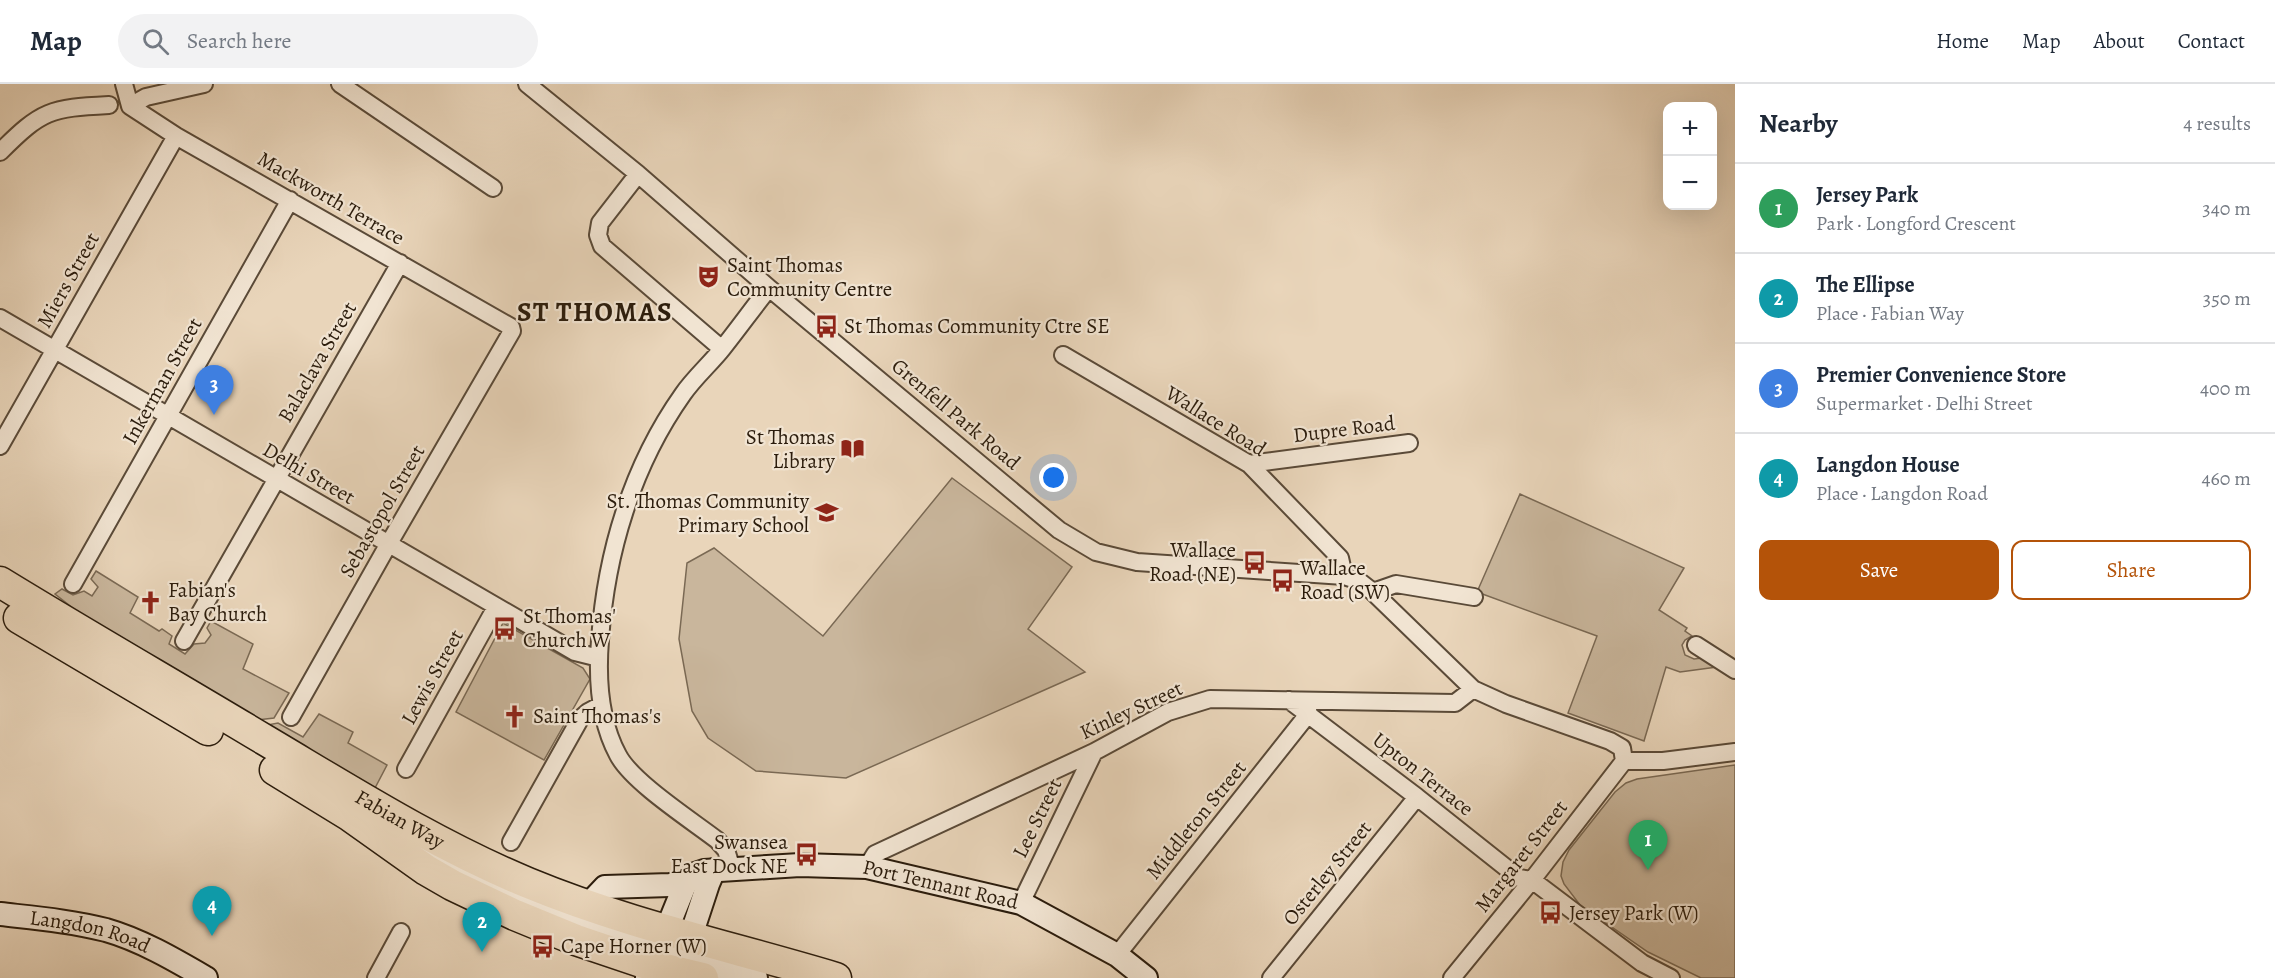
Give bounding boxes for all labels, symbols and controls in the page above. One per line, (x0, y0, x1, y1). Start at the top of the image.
search box (118, 14, 538, 68)
text: Map (30, 22, 82, 60)
icon: search (139, 25, 172, 58)
text: Search here (187, 26, 291, 56)
text: Home (1936, 27, 1989, 55)
text: Map (2022, 27, 2060, 55)
text: About (2093, 27, 2145, 55)
text: Contact (2178, 27, 2245, 55)
map controls (1663, 102, 1717, 210)
button: + (1663, 102, 1717, 156)
text: Nearby (1759, 106, 1838, 141)
text: 4 results (2183, 110, 2251, 137)
street label: Mackworth Terrace (252, 145, 410, 251)
button: − (1663, 156, 1717, 210)
text: Jersey Park (1816, 180, 1918, 210)
text: 1 (1775, 195, 1782, 222)
text: 340 m (2202, 195, 2251, 222)
text: Park · Longford Crescent (1816, 210, 2016, 237)
street label: Miers Street (30, 227, 106, 333)
place label: Saint Thomas Community Centre (727, 251, 892, 303)
theatre icon: Saint Thomas Community Centre (696, 264, 722, 290)
text: The Ellipse (1816, 270, 1915, 300)
text: 2 (1774, 285, 1783, 312)
text: 350 m (2203, 285, 2251, 312)
district label: ST THOMAS (517, 294, 673, 330)
street label: Balaclava Street (271, 296, 363, 428)
text: Place · Fabian Way (1816, 300, 1964, 327)
place label: St Thomas Community Ctre SE (844, 312, 1110, 340)
street label: Inkerman Street (116, 313, 208, 449)
bus stop icon: St Thomas Community Ctre SE (813, 313, 839, 339)
street label: Grenfell Park Road (886, 352, 1027, 477)
text: Premier Convenience Store (1816, 360, 2066, 390)
pin: 3 (194, 366, 234, 415)
text: 3 (1774, 375, 1783, 402)
text: 400 m (2200, 375, 2251, 402)
street label: Wallace Road (1160, 378, 1272, 463)
text: Supermarket · Delhi Street (1816, 390, 2033, 417)
street label: Dupre Road (1292, 409, 1397, 449)
place label: St Thomas Library (746, 423, 836, 475)
street label: Delhi Street (258, 435, 360, 511)
library icon: St Thomas Library (840, 436, 866, 462)
street label: Sebastopol Street (333, 439, 431, 582)
text: Langdon House (1816, 450, 1960, 480)
your location (1039, 463, 1068, 492)
text: 4 (1774, 465, 1783, 492)
text: 460 m (2201, 465, 2251, 492)
text: Place · Langdon Road (1816, 480, 1988, 507)
place label: St. Thomas Community Primary School (606, 487, 810, 539)
school or university icon: St. Thomas Community Primary School (814, 500, 840, 526)
place label: Wallace Road (NE) (1149, 536, 1236, 588)
button: Save (1759, 540, 1999, 600)
button: Share (2011, 540, 2251, 600)
bus stop icon: Wallace Road (NE) (1241, 549, 1267, 575)
place label: Wallace Road (SW) (1299, 554, 1390, 606)
bus stop icon: Wallace Road (SW) (1269, 567, 1295, 593)
place label: Fabian's Bay Church (168, 576, 267, 628)
church icon: Fabian's Bay Church (137, 589, 163, 615)
place label: St Thomas' Church W (523, 602, 616, 654)
bus stop icon: St Thomas' Church W (492, 615, 518, 641)
street label: Lewis Street (394, 624, 470, 730)
street label: Kinley Street (1075, 674, 1187, 746)
place label: Saint Thomas's (533, 702, 661, 730)
church icon: Saint Thomas's (502, 703, 528, 729)
street label: Upton Terrace (1367, 726, 1479, 822)
street label: Middleton Street (1139, 755, 1253, 885)
street label: Lee Street (1006, 773, 1068, 862)
street label: Fabian Way (350, 783, 450, 856)
street label: Margaret Street (1468, 794, 1574, 918)
street label: Osterley Street (1276, 815, 1378, 931)
pin: 1 (1628, 820, 1668, 870)
place label: Swansea East Dock NE (670, 828, 788, 880)
bus stop icon: Swansea East Dock NE (793, 841, 819, 867)
street label: Port Tennant Road (860, 852, 1022, 916)
pin: 4 (192, 886, 232, 936)
place label: Jersey Park (W) (1569, 899, 1699, 927)
bus stop icon: Jersey Park (W) (1538, 900, 1564, 926)
pin: 2 (462, 902, 502, 952)
street label: Langdon Road (28, 903, 156, 960)
place label: Cape Horner (W) (561, 932, 707, 960)
bus stop icon: Cape Horner (W) (530, 933, 556, 959)

